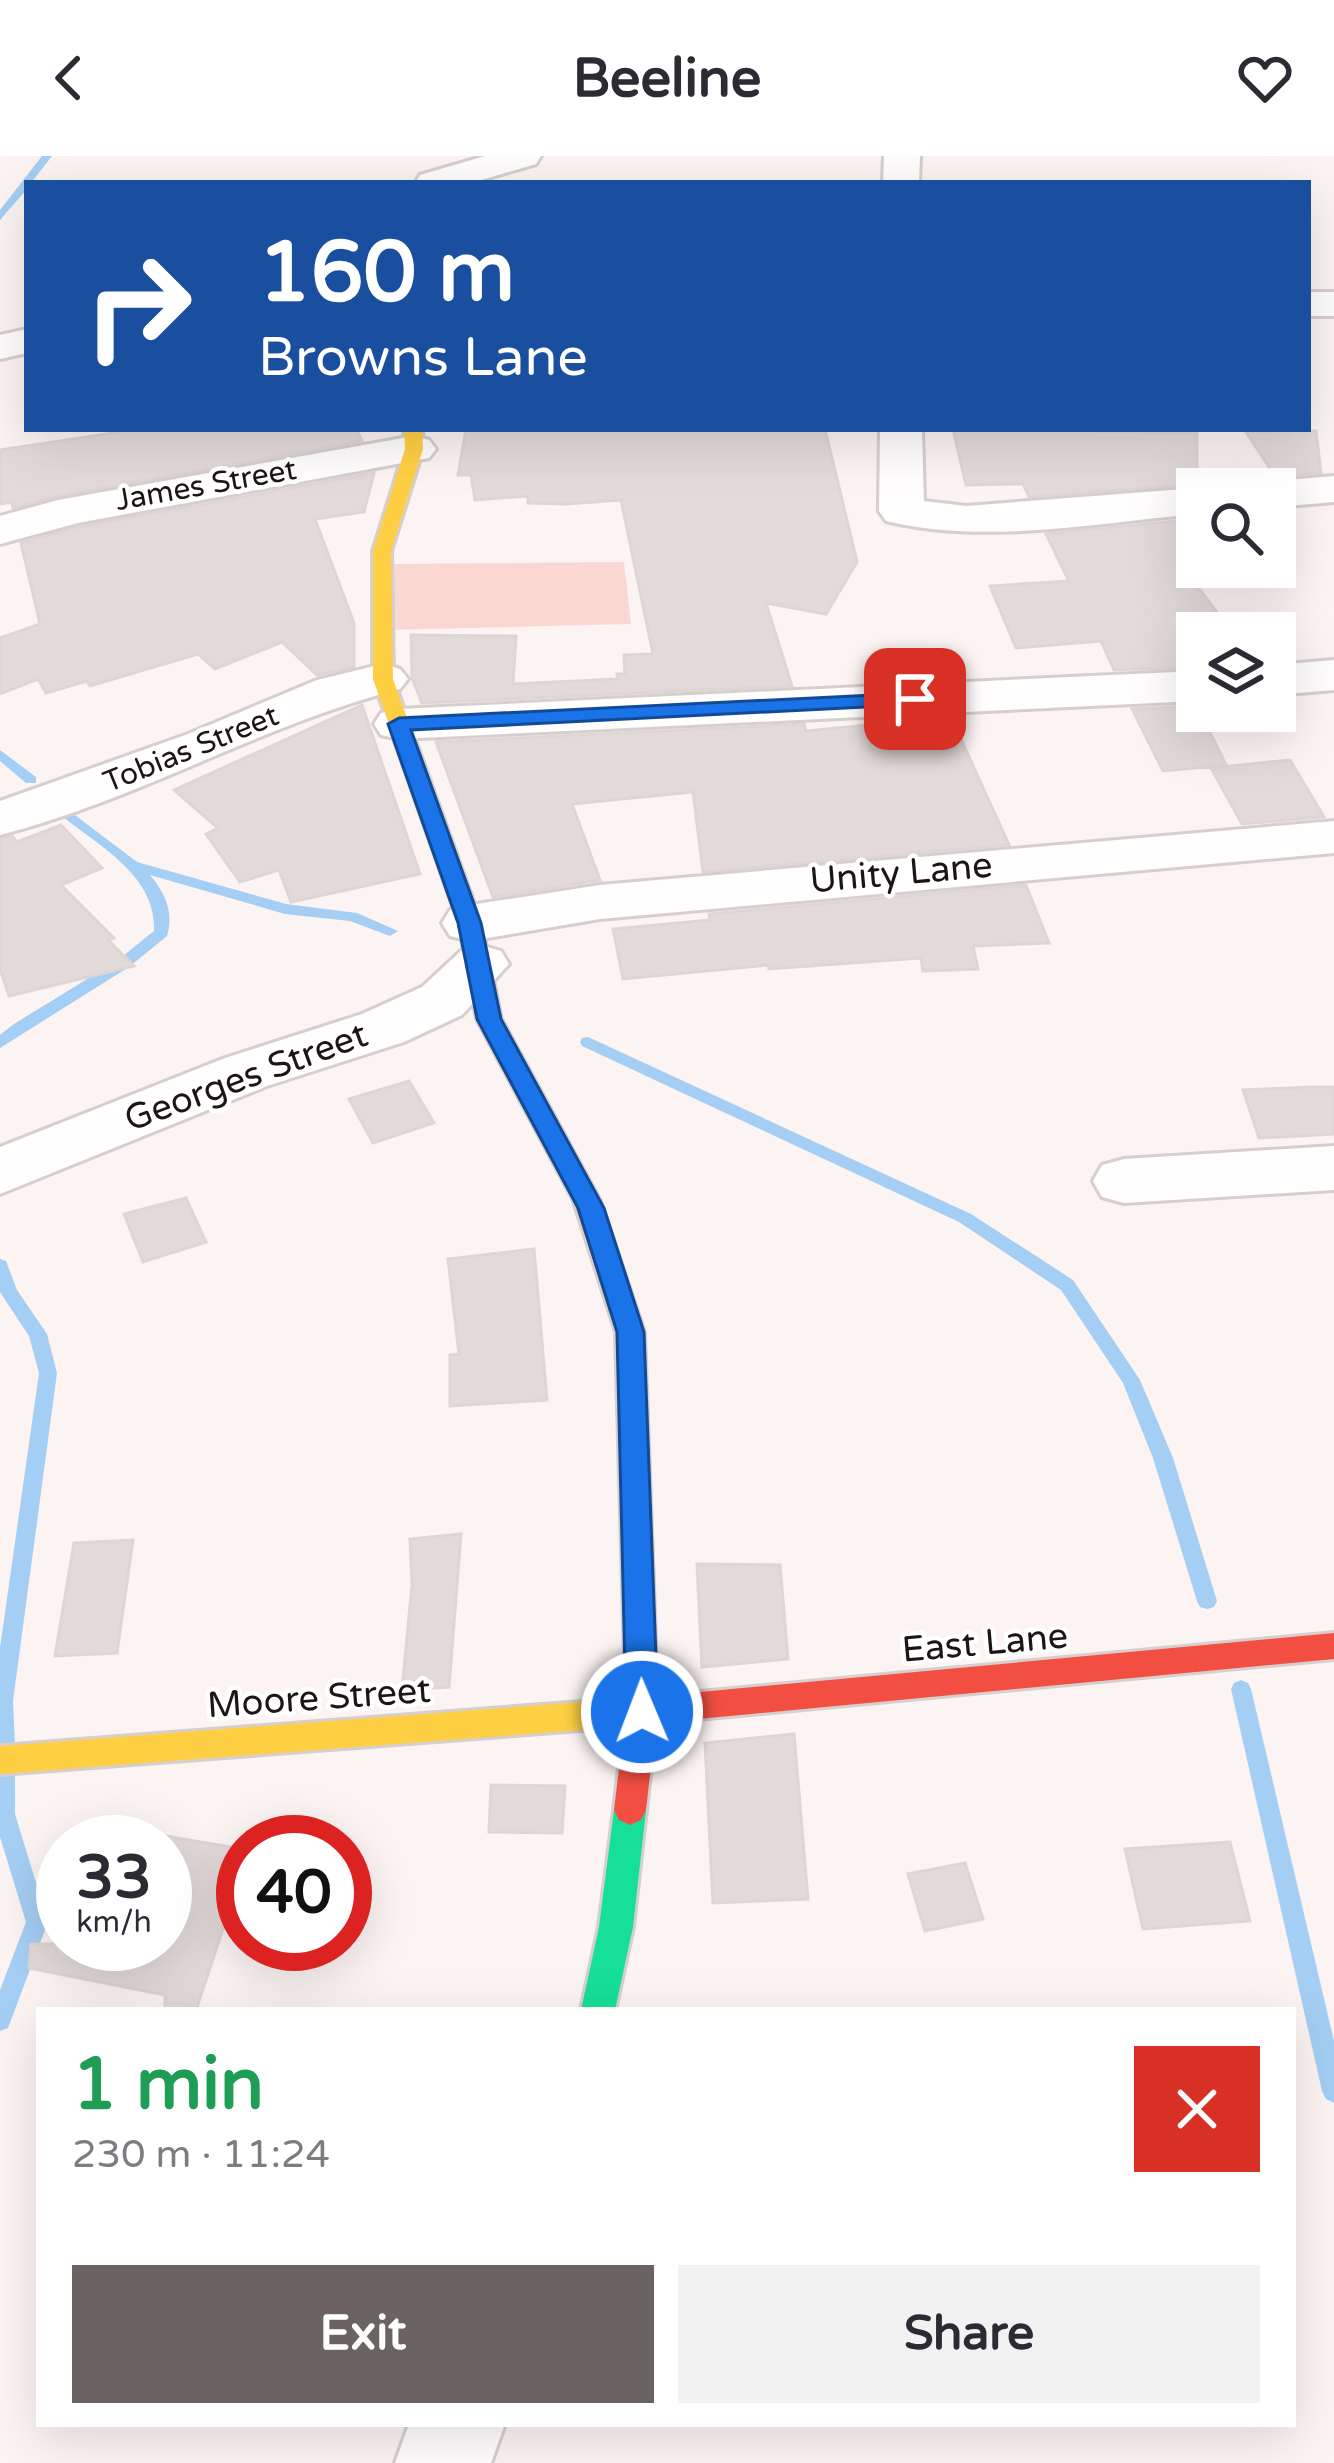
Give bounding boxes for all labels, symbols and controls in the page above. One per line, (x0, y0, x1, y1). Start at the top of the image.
icon: back (36, 45, 102, 111)
icon: heart (1232, 45, 1298, 111)
text: Beeline (573, 46, 761, 111)
text: 160 m (258, 223, 515, 324)
icon: right (60, 228, 216, 384)
text: Browns Lane (258, 325, 588, 390)
street label: James Street (113, 451, 299, 519)
map controls (1176, 468, 1296, 732)
button: search (1176, 468, 1296, 588)
button: layers (1176, 612, 1296, 732)
pin (864, 648, 966, 750)
icon: arrive (882, 666, 948, 732)
street label: Tobias Street (98, 697, 284, 801)
street label: Unity Lane (808, 844, 994, 902)
street label: Georges Street (119, 1013, 373, 1141)
street label: East Lane (900, 1614, 1070, 1672)
position arrow (579, 1649, 705, 1775)
street label: Moore Street (206, 1669, 432, 1727)
speed limit sign: 40 (216, 1815, 372, 1971)
text: 33 (76, 1842, 152, 1914)
text: km/h (76, 1904, 152, 1941)
text: 1 min (72, 2042, 264, 2129)
button: close (1134, 2046, 1260, 2172)
text: 230 m · 11:24 (72, 2131, 330, 2178)
button: Exit (72, 2265, 654, 2403)
button: Share (678, 2265, 1260, 2403)

